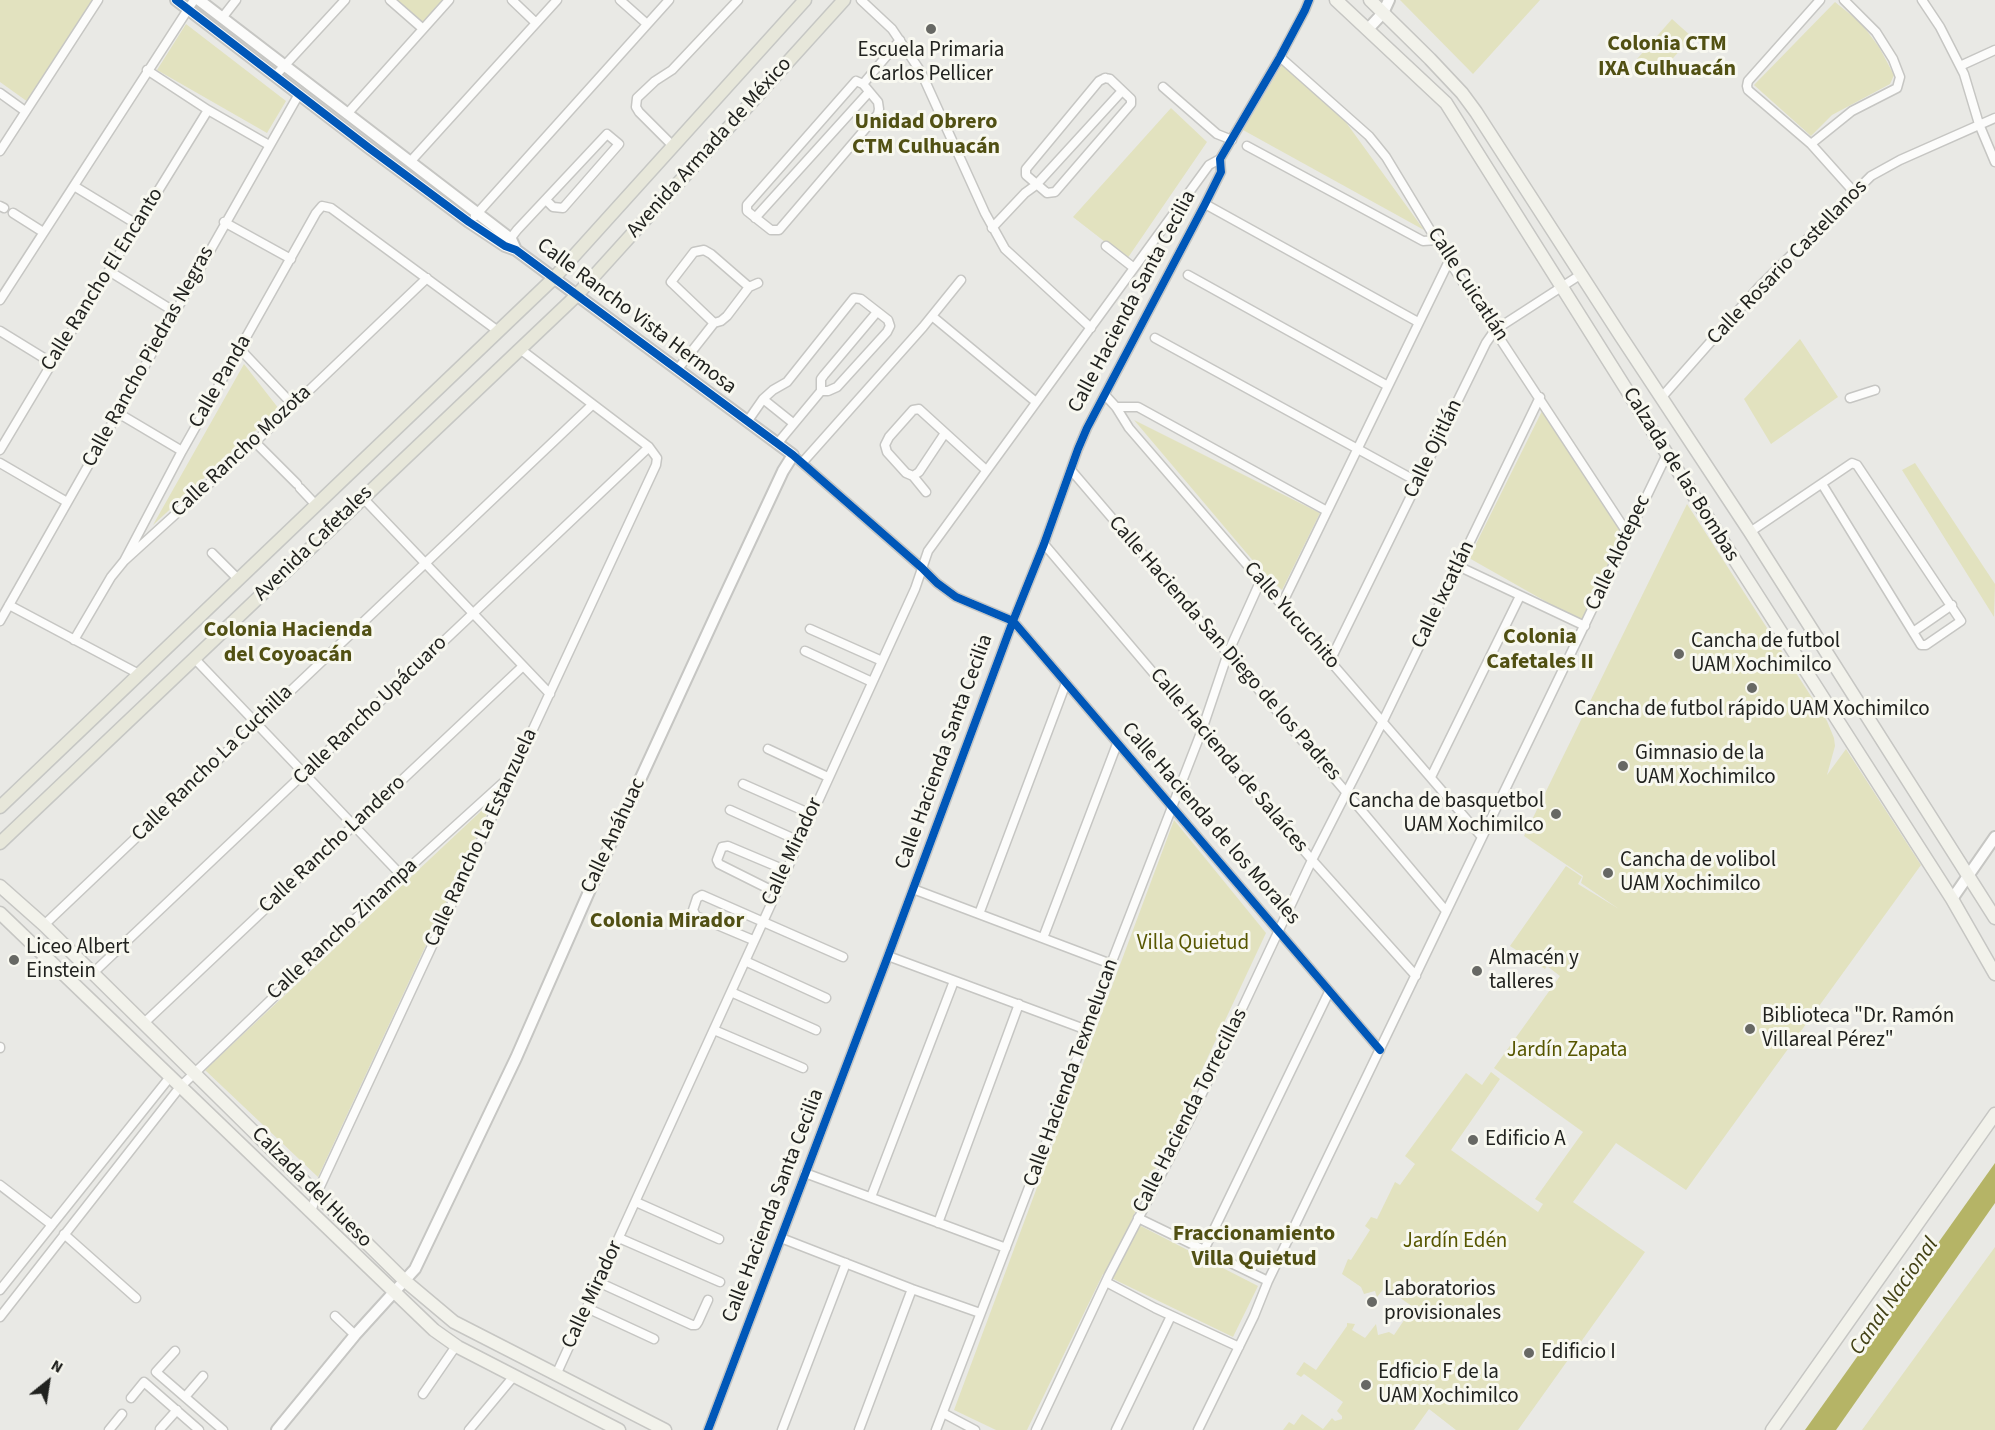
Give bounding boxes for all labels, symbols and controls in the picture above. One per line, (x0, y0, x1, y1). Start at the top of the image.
marker: Escuela Primaria Carlos Pellicer (924, 22, 938, 36)
district label: Colonia CTM IXA Culhuacán (1598, 32, 1736, 84)
place label: Escuela Primaria Carlos Pellicer (858, 38, 1004, 88)
street label: Avenida Armada de México (622, 52, 798, 244)
district label: Unidad Obrero CTM Culhuacán (852, 110, 1000, 162)
street label: Calle Rosario Castellanos (1703, 175, 1873, 351)
street label: Calle Rancho El Encanto (36, 184, 170, 376)
street label: Calle Hacienda Santa Cecilia (1064, 186, 1202, 418)
street label: Calle Cuicatlán (1421, 223, 1513, 347)
street label: Calle Rancho Vista Hermosa (531, 234, 741, 400)
street label: Calle Rancho Piedras Negras (78, 242, 220, 472)
street label: Calle Panda (184, 331, 258, 433)
street label: Calle Rancho Mozota (167, 381, 317, 523)
street label: Calzada de las Bombas (1616, 383, 1744, 567)
street label: Calle Ojitlán (1399, 396, 1469, 502)
street label: Avenida Cafetales (250, 481, 378, 607)
street label: Calle Alotepec (1581, 491, 1657, 615)
street label: Calle Hacienda San Diego de los Padres (1102, 512, 1346, 786)
street label: Calle Ixcatlán (1407, 537, 1481, 653)
street label: Calle Yucuchito (1238, 557, 1344, 675)
district label: Colonia Hacienda del Coyoacán (203, 618, 373, 670)
district label: Colonia Cafetales II (1486, 625, 1594, 676)
place label: Cancha de futbol UAM Xochimilco (1691, 629, 1840, 679)
street label: Calle Rancho Upácuaro (289, 631, 453, 791)
street label: Calle Hacienda Santa Cecilia (891, 631, 999, 873)
marker: Cancha de futbol UAM Xochimilco (1672, 647, 1686, 661)
street label: Calle Hacienda de Salaíces (1144, 664, 1312, 858)
street label: Calle Rancho La Cuchilla (127, 681, 299, 847)
marker: Cancha de futbol rápido UAM Xochimilco (1745, 681, 1759, 695)
place label: Cancha de futbol rápido UAM Xochimilco (1574, 697, 1930, 723)
street label: Calle Hacienda de los Morales (1115, 718, 1305, 930)
street label: Calle Rancho La Estanzuela (420, 725, 544, 951)
place label: Gimnasio de la UAM Xochimilco (1635, 741, 1776, 791)
marker: Gimnasio de la UAM Xochimilco (1616, 759, 1630, 773)
street label: Calle Rancho Landero (254, 771, 412, 919)
street label: Calle Anáhuac (576, 774, 652, 898)
place label: Cancha de basquetbol UAM Xochimilco (1348, 789, 1544, 839)
street label: Calle Mirador (757, 794, 829, 910)
marker: Cancha de basquetbol UAM Xochimilco (1549, 807, 1563, 821)
place label: Cancha de volibol UAM Xochimilco (1620, 848, 1776, 898)
street label: Calle Rancho Zinampa (263, 854, 423, 1006)
marker: Cancha de volibol UAM Xochimilco (1601, 866, 1615, 880)
district label: Colonia Mirador (590, 909, 744, 935)
park label: Villa Quietud (1137, 931, 1249, 957)
place label: Liceo Albert Einstein (26, 935, 130, 985)
place label: Almacén y talleres (1489, 946, 1579, 996)
marker: Liceo Albert Einstein (7, 953, 21, 967)
street label: Calle Hacienda Texmelucan (1019, 956, 1125, 1190)
marker: Almacén y talleres (1470, 964, 1484, 978)
place label: Biblioteca "Dr. Ramón Villareal Pérez" (1762, 1004, 1954, 1054)
street label: Calle Hacienda Torrecillas (1128, 1005, 1254, 1217)
marker: Biblioteca "Dr. Ramón Villareal Pérez" (1743, 1022, 1757, 1036)
park label: Jardín Zapata (1507, 1038, 1627, 1064)
street label: Calle Hacienda Santa Cecilia (718, 1086, 830, 1326)
street label: Calzada del Hueso (245, 1122, 377, 1254)
place label: Edificio A (1485, 1127, 1566, 1153)
marker: Edificio A (1466, 1133, 1480, 1147)
district label: Fraccionamiento Villa Quietud (1173, 1222, 1335, 1274)
park label: Jardín Edén (1403, 1229, 1507, 1255)
water label: Canal Nacional (1845, 1233, 1945, 1361)
street label: Calle Mirador (557, 1237, 629, 1353)
place label: Laboratorios provisionales (1384, 1277, 1501, 1327)
marker: Laboratorios provisionales (1365, 1295, 1379, 1309)
place label: Edificio I (1541, 1340, 1616, 1366)
marker: Edificio I (1522, 1346, 1536, 1360)
north arrow (18, 1352, 78, 1412)
text: N (47, 1354, 67, 1379)
place label: Edficio F de la UAM Xochimilco (1378, 1360, 1519, 1410)
marker: Edficio F de la UAM Xochimilco (1359, 1378, 1373, 1392)

